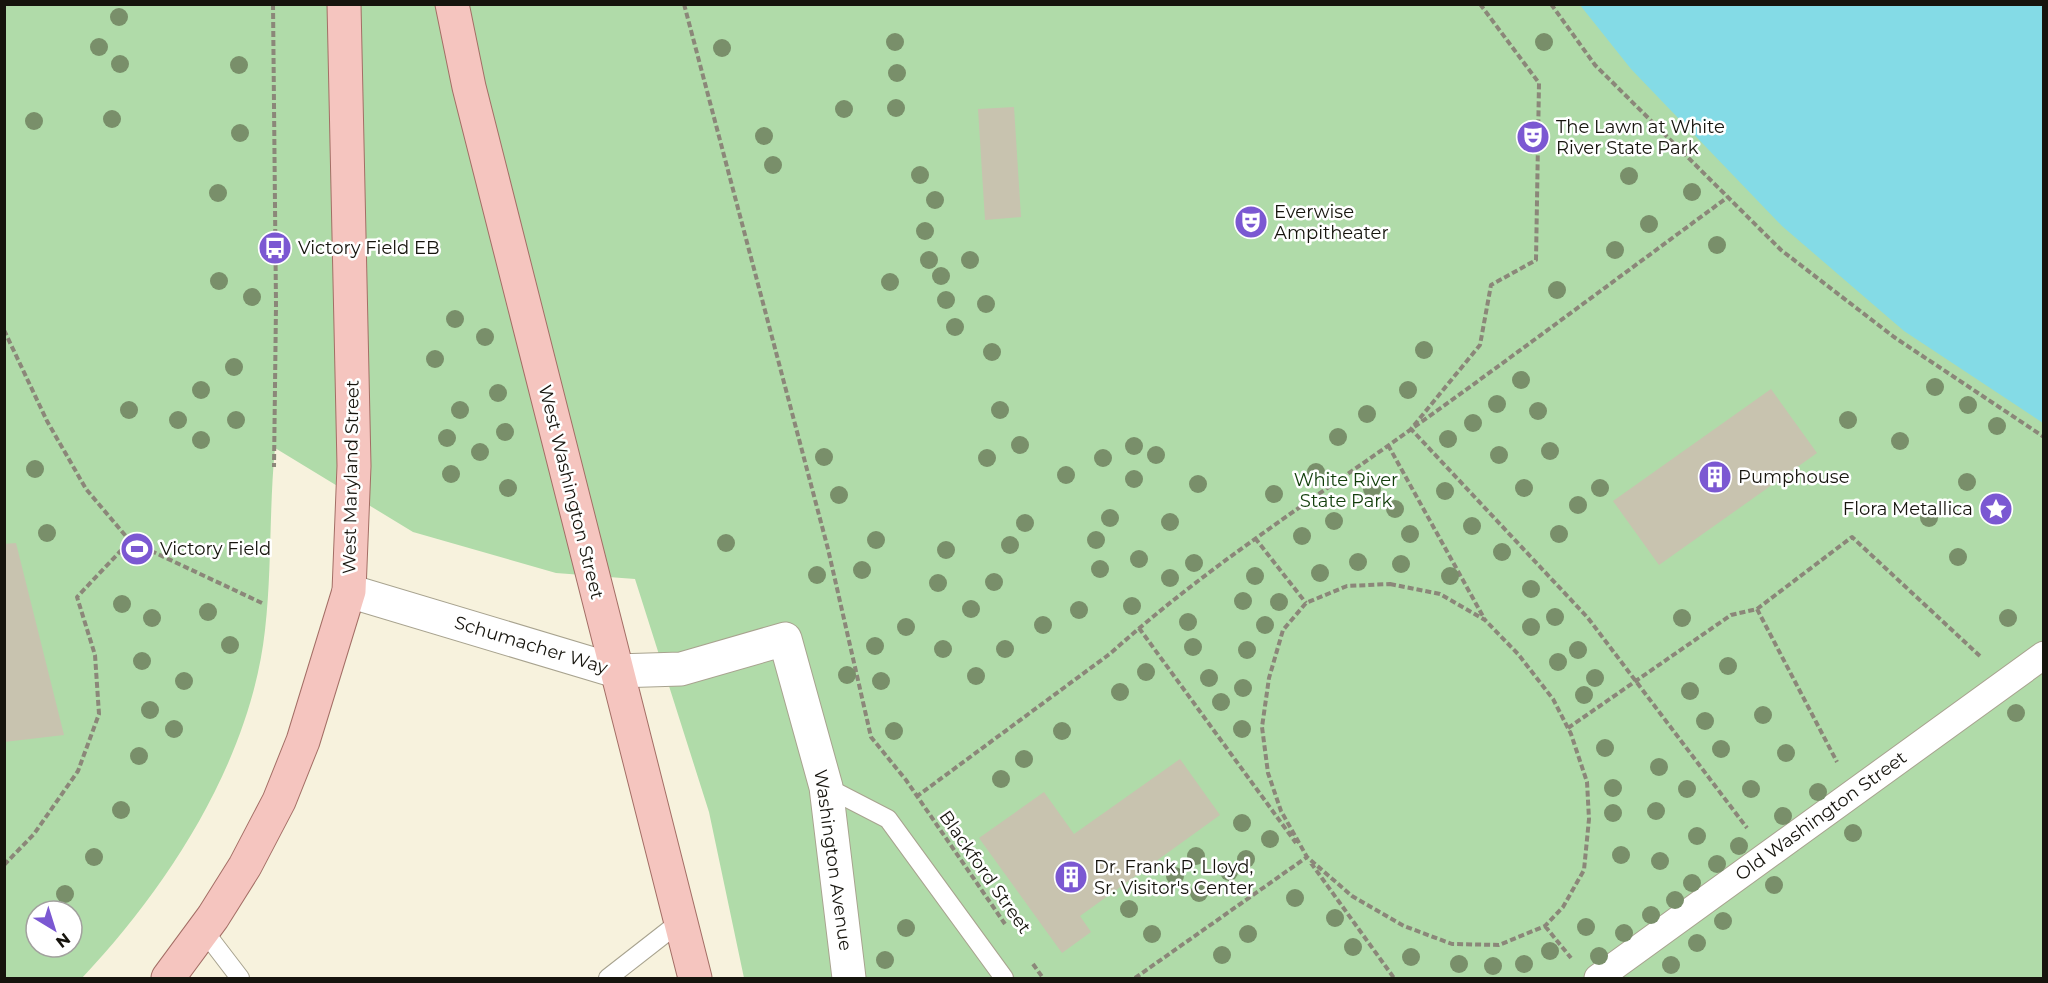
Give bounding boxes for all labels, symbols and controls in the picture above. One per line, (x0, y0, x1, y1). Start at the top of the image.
place label: The Lawn at White River State Park (1556, 116, 1725, 159)
theatre icon: The Lawn at White River State Park (1515, 119, 1551, 155)
place label: Everwise Ampitheater (1274, 201, 1389, 244)
theatre icon: Everwise Ampitheater (1233, 204, 1269, 240)
bus stop icon: Victory Field EB (257, 230, 293, 266)
place label: Victory Field EB (298, 237, 440, 259)
street label: West Maryland Street (338, 380, 364, 574)
street label: West Washington Street (534, 383, 608, 601)
building icon: Pumphouse (1697, 459, 1733, 495)
place label: Pumphouse (1738, 466, 1850, 488)
park label: White River State Park (1294, 469, 1398, 512)
place icon: Flora Metallica (1978, 491, 2014, 527)
place label: Flora Metallica (1843, 498, 1973, 520)
sports icon: Victory Field (119, 531, 155, 567)
place label: Victory Field (160, 538, 271, 560)
street label: Schumacher Way (452, 611, 610, 679)
street label: Old Washington Street (1731, 746, 1911, 886)
street label: Washington Avenue (809, 768, 857, 952)
street label: Blackford Street (934, 806, 1036, 938)
place label: Dr. Frank P. Lloyd, Sr. Visitor's Center (1094, 856, 1254, 899)
building icon: Dr. Frank P. Lloyd, Sr. Visitor's Center (1053, 859, 1089, 895)
north arrow (24, 899, 84, 959)
text: N (52, 929, 74, 952)

